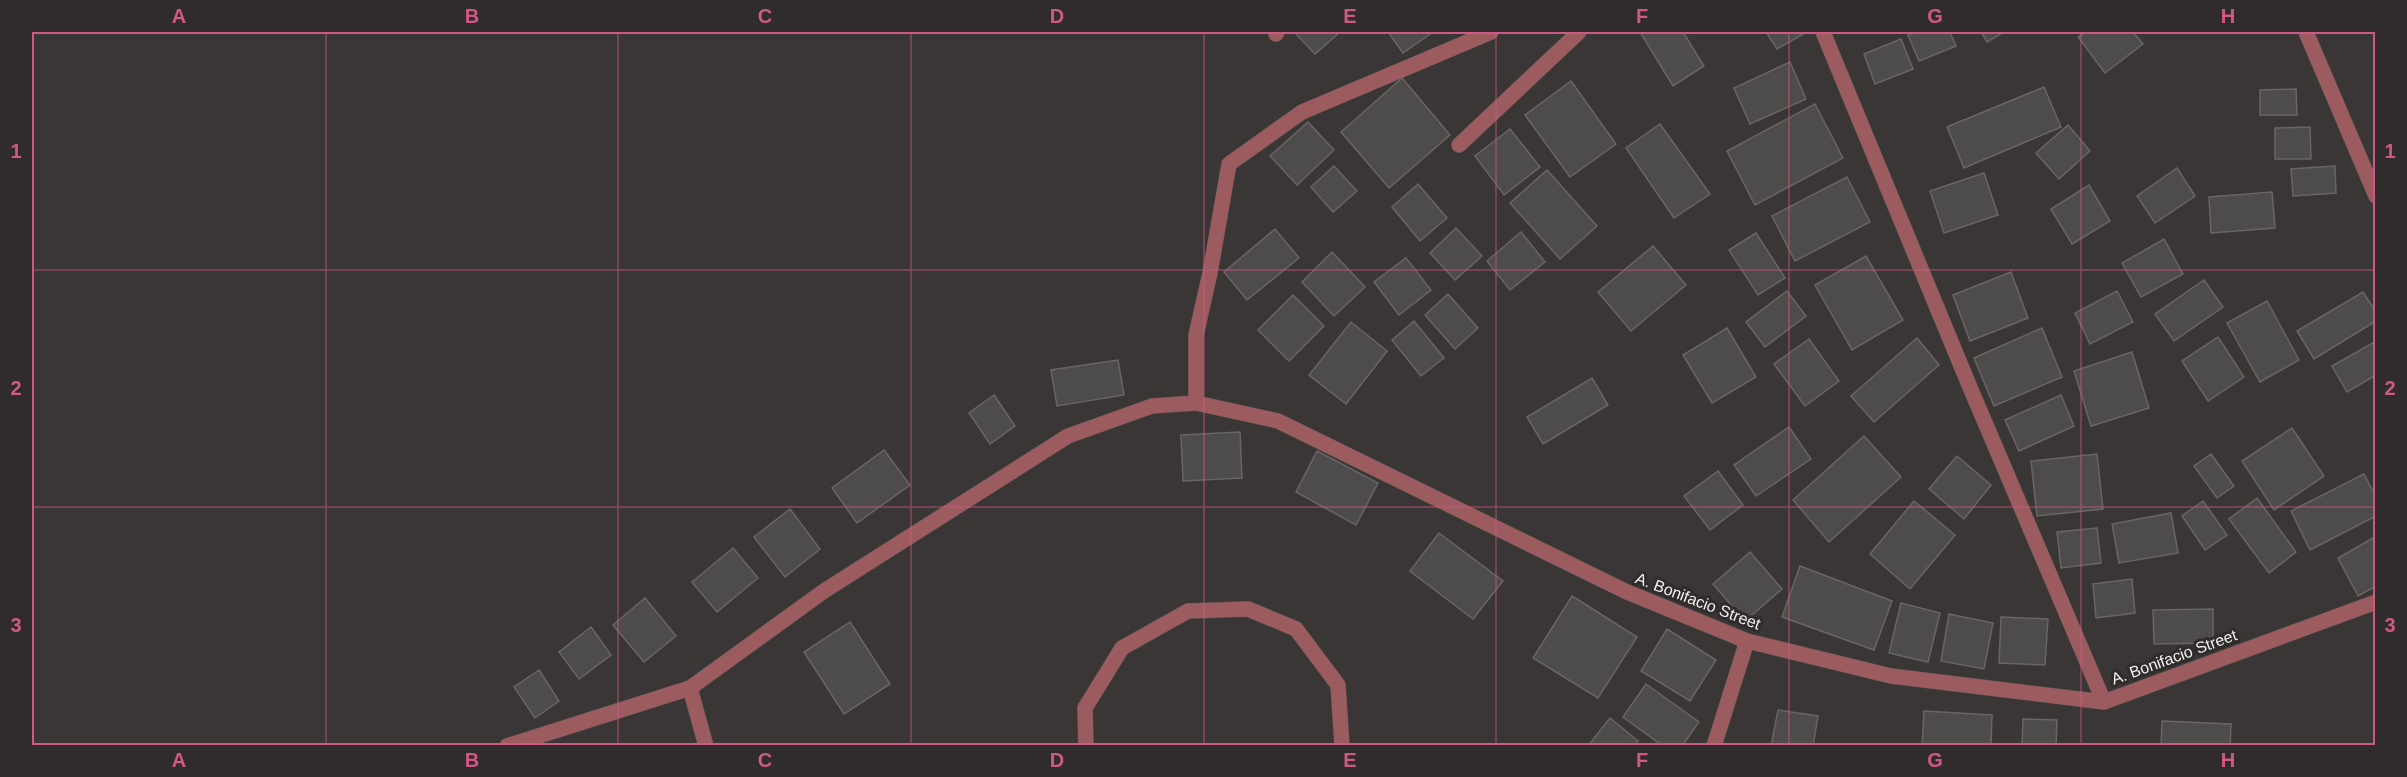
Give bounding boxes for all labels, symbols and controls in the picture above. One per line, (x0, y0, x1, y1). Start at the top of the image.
text: A (172, 5, 186, 27)
text: B (465, 5, 479, 27)
text: C (758, 5, 772, 27)
text: D (1050, 5, 1064, 27)
text: E (1343, 5, 1357, 27)
text: F (1636, 5, 1648, 27)
text: G (1927, 5, 1943, 27)
text: H (2221, 5, 2235, 27)
text: 1 (10, 140, 22, 162)
text: 1 (2384, 140, 2396, 162)
text: 2 (10, 377, 22, 399)
text: 2 (2384, 377, 2396, 399)
street label: A. Bonifacio Street (1633, 569, 1763, 633)
text: 3 (10, 614, 22, 636)
text: 3 (2384, 614, 2396, 636)
street label: A. Bonifacio Street (2109, 626, 2240, 688)
text: A (172, 749, 186, 771)
text: B (465, 749, 479, 771)
text: C (758, 749, 772, 771)
text: D (1050, 749, 1064, 771)
text: E (1343, 749, 1357, 771)
text: F (1636, 749, 1648, 771)
text: G (1927, 749, 1943, 771)
text: H (2221, 749, 2235, 771)

